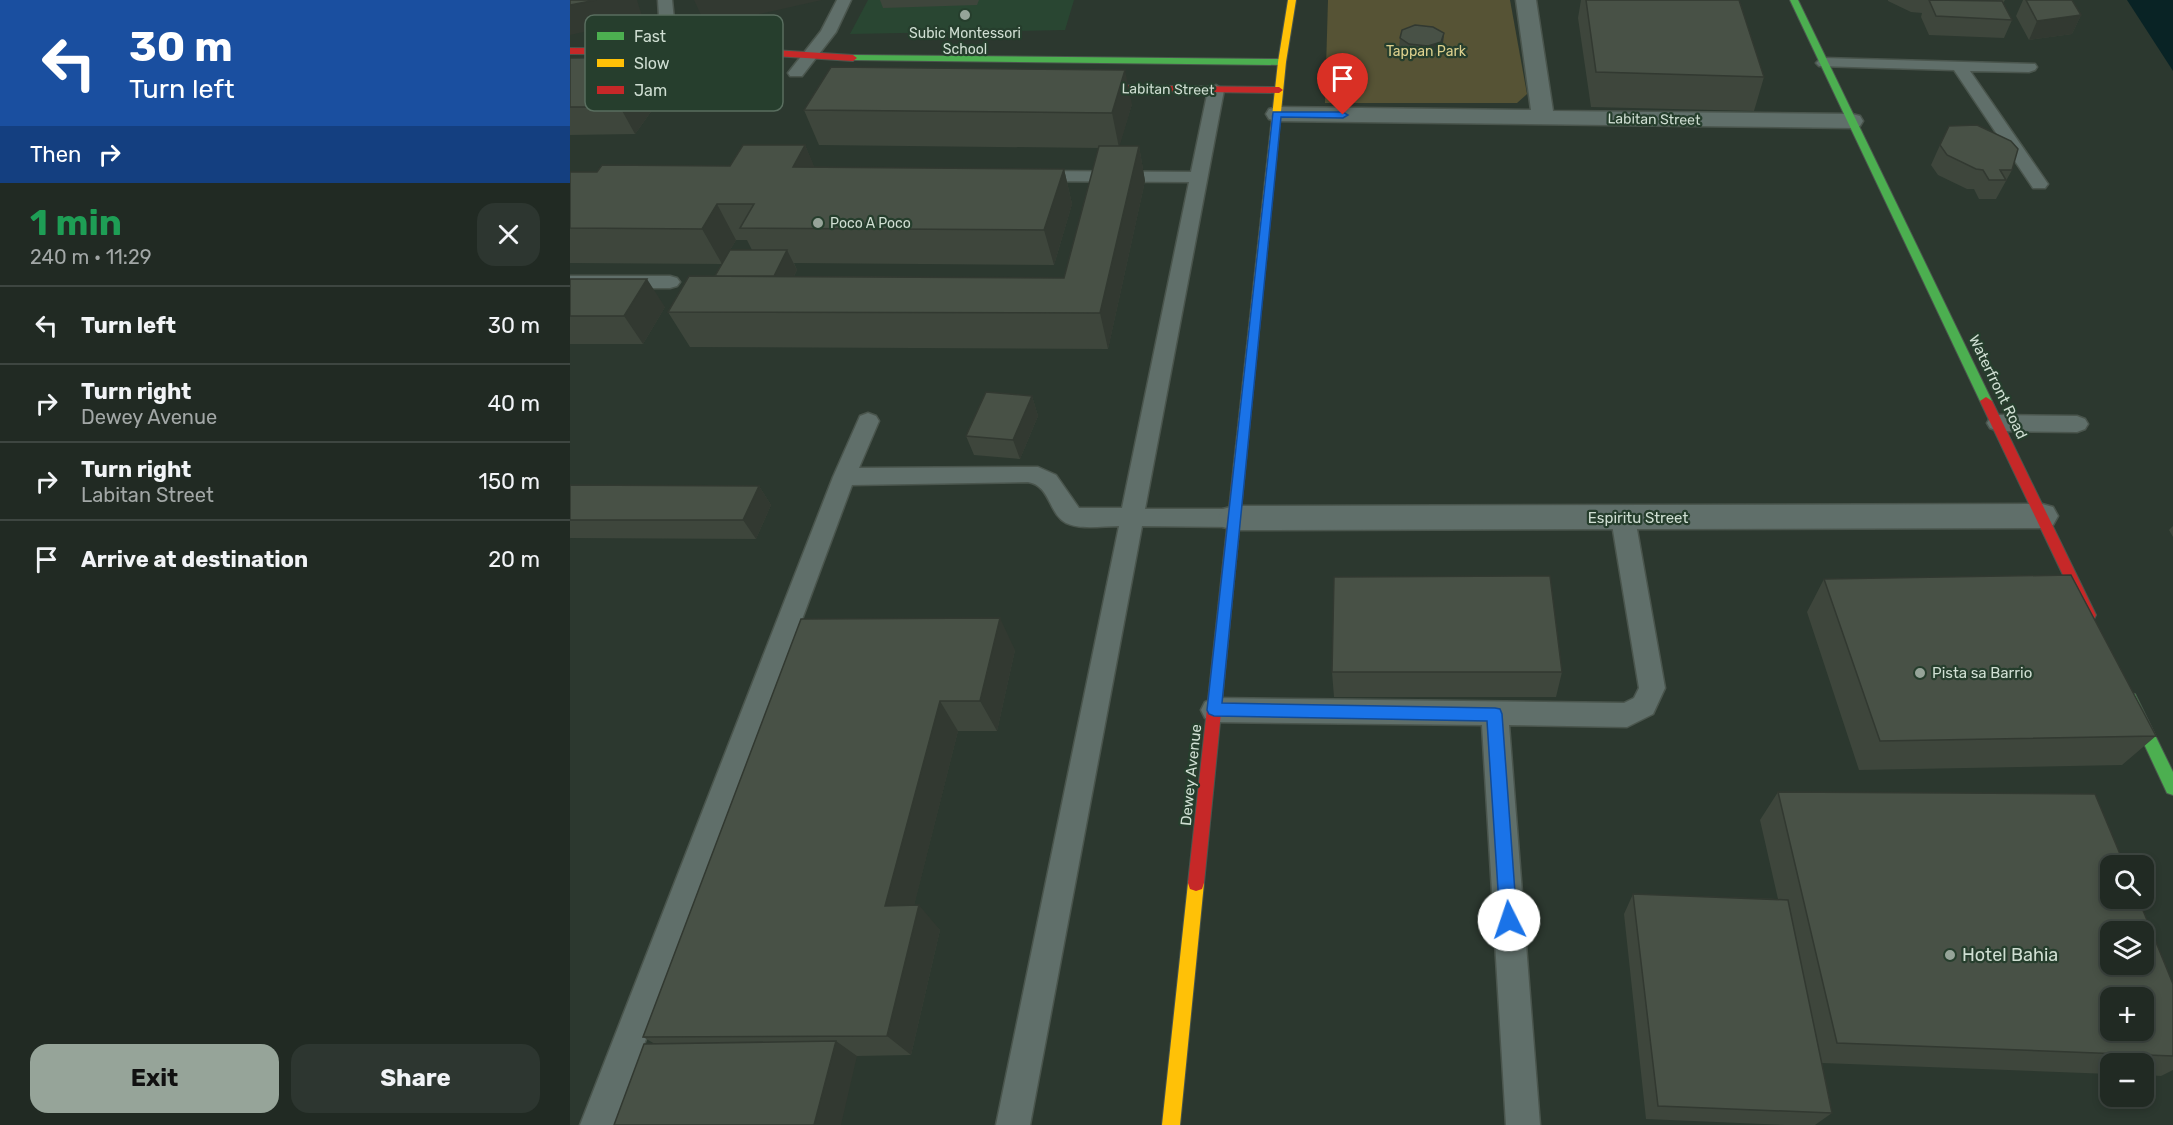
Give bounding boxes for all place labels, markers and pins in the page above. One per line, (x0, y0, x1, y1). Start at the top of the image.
marker: Subic Montessori School (958, 8, 972, 22)
place label: Subic Montessori School (909, 25, 1021, 58)
pin (1317, 53, 1368, 115)
place label: Poco A Poco (830, 215, 911, 232)
marker: Poco A Poco (811, 216, 825, 230)
place label: Pista sa Barrio (1932, 664, 2032, 682)
marker: Pista sa Barrio (1913, 666, 1927, 680)
place label: Hotel Bahia (1962, 944, 2058, 966)
marker: Hotel Bahia (1943, 948, 1957, 962)

